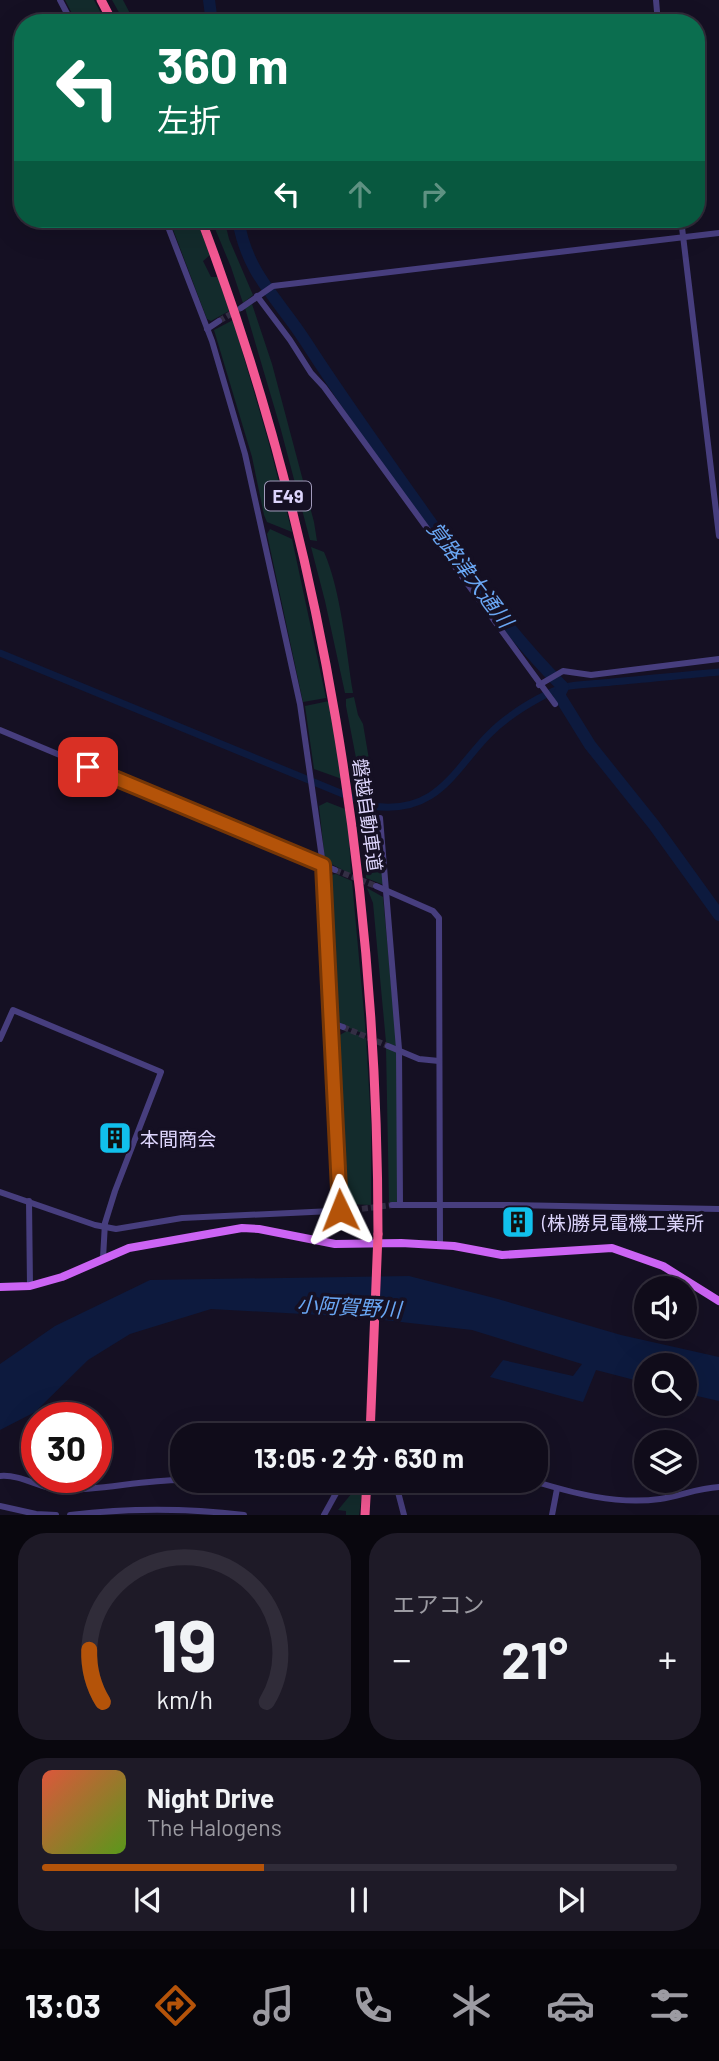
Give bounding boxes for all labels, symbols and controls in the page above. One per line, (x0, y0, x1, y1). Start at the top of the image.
text: 360 m (157, 35, 288, 94)
icon: left (42, 42, 133, 133)
text: 左折 (157, 100, 221, 138)
icon: left (268, 175, 306, 213)
icon: ahead (341, 175, 379, 213)
icon: right (414, 175, 452, 213)
road number: E49 (265, 482, 311, 510)
water label: 覚路津大通川 (423, 516, 520, 633)
pin (58, 737, 118, 797)
icon: arrive (69, 748, 107, 786)
street label: 磐越自動車道 (349, 757, 387, 873)
building icon: 本間商会 (96, 1119, 134, 1157)
place label: 本間商会 (140, 1127, 216, 1150)
position arrow (303, 1173, 377, 1247)
building icon: (株)勝見電機工業所 (499, 1203, 537, 1241)
place label: (株)勝見電機工業所 (541, 1211, 704, 1234)
map controls (634, 1276, 697, 1493)
button: sound (634, 1276, 697, 1339)
water label: 小阿賀野川 (296, 1291, 404, 1321)
button: search (634, 1353, 697, 1416)
speed limit sign: 30 (21, 1402, 112, 1493)
button: layers (634, 1430, 697, 1493)
text: 13:05 · 2 分 · 630 m (254, 1442, 464, 1473)
text: エアコン (393, 1590, 485, 1618)
text: 19 (152, 1600, 216, 1688)
text: 21° (501, 1627, 568, 1689)
text: − (393, 1635, 412, 1681)
text: + (658, 1635, 677, 1681)
text: km/h (156, 1684, 213, 1714)
text: Night Drive (147, 1782, 274, 1813)
text: The Halogens (147, 1813, 282, 1841)
icon: previous (129, 1881, 167, 1919)
icon: pause (340, 1881, 378, 1919)
icon: next (552, 1881, 590, 1919)
icon: directions (151, 1981, 200, 2030)
icon: music (249, 1981, 298, 2030)
icon: phone (348, 1981, 397, 2030)
icon: climate (447, 1981, 496, 2030)
icon: car (546, 1981, 595, 2030)
icon: filters (645, 1981, 694, 2030)
text: 13:03 (25, 1986, 101, 2024)

